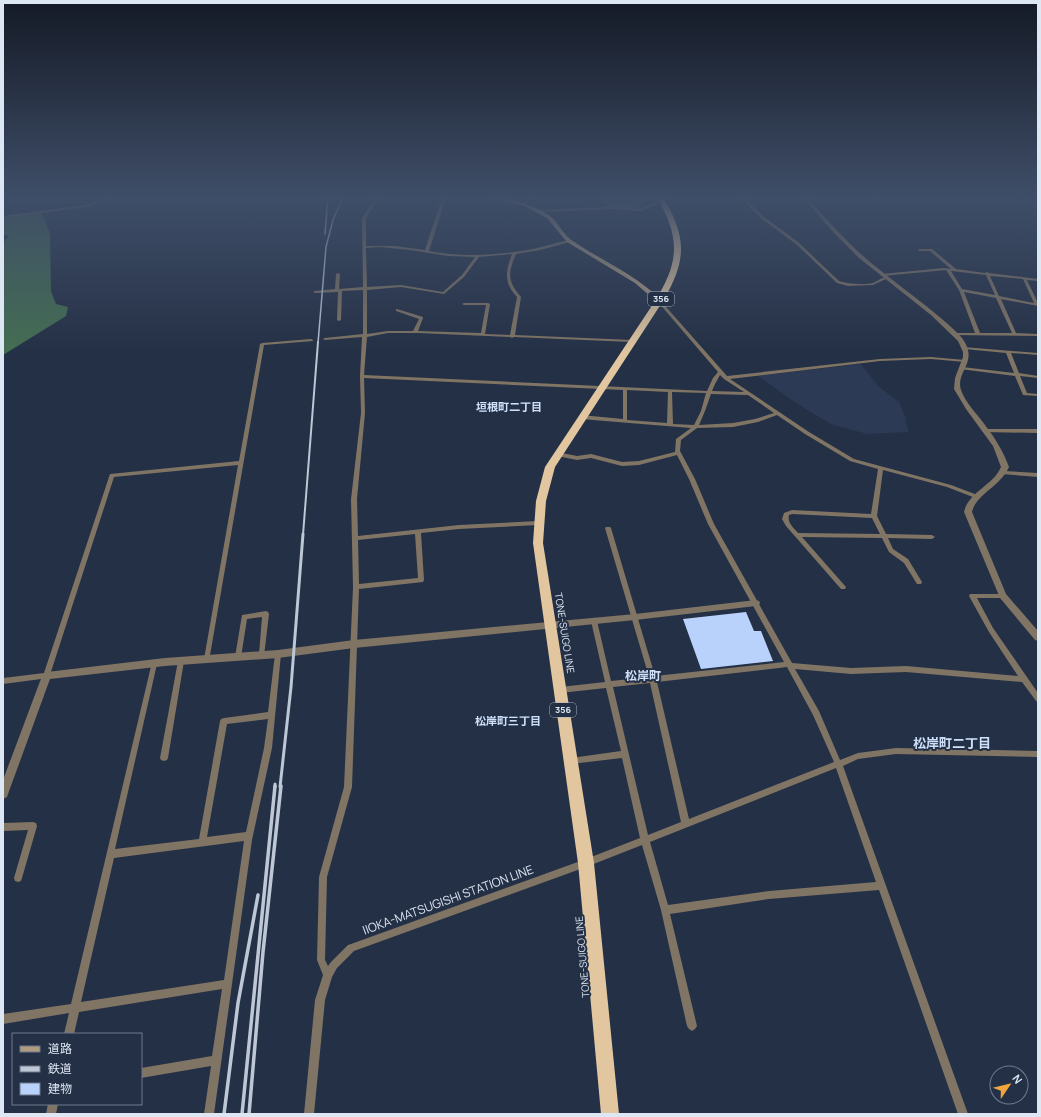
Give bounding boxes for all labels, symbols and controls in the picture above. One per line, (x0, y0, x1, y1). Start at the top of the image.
road number: 356 (648, 292, 674, 306)
district label: 垣根町二丁目 (476, 399, 542, 414)
street label: TONE-SUIGO LINE (552, 592, 578, 675)
district label: 松岸町 (625, 667, 661, 684)
road number: 356 (550, 703, 576, 717)
district label: 松岸町三丁目 (475, 713, 541, 728)
district label: 松岸町二丁目 (913, 734, 991, 752)
street label: IIOKA-MATSUGISHI STATION LINE (360, 861, 536, 938)
street label: TONE-SUIGO LINE (571, 915, 593, 998)
legend (12, 1033, 142, 1105)
text: 道路 (48, 1040, 72, 1057)
text: 鉄道 (48, 1060, 72, 1077)
north arrow (989, 1065, 1029, 1105)
text: N (1009, 1071, 1026, 1087)
text: 建物 (48, 1080, 72, 1097)

